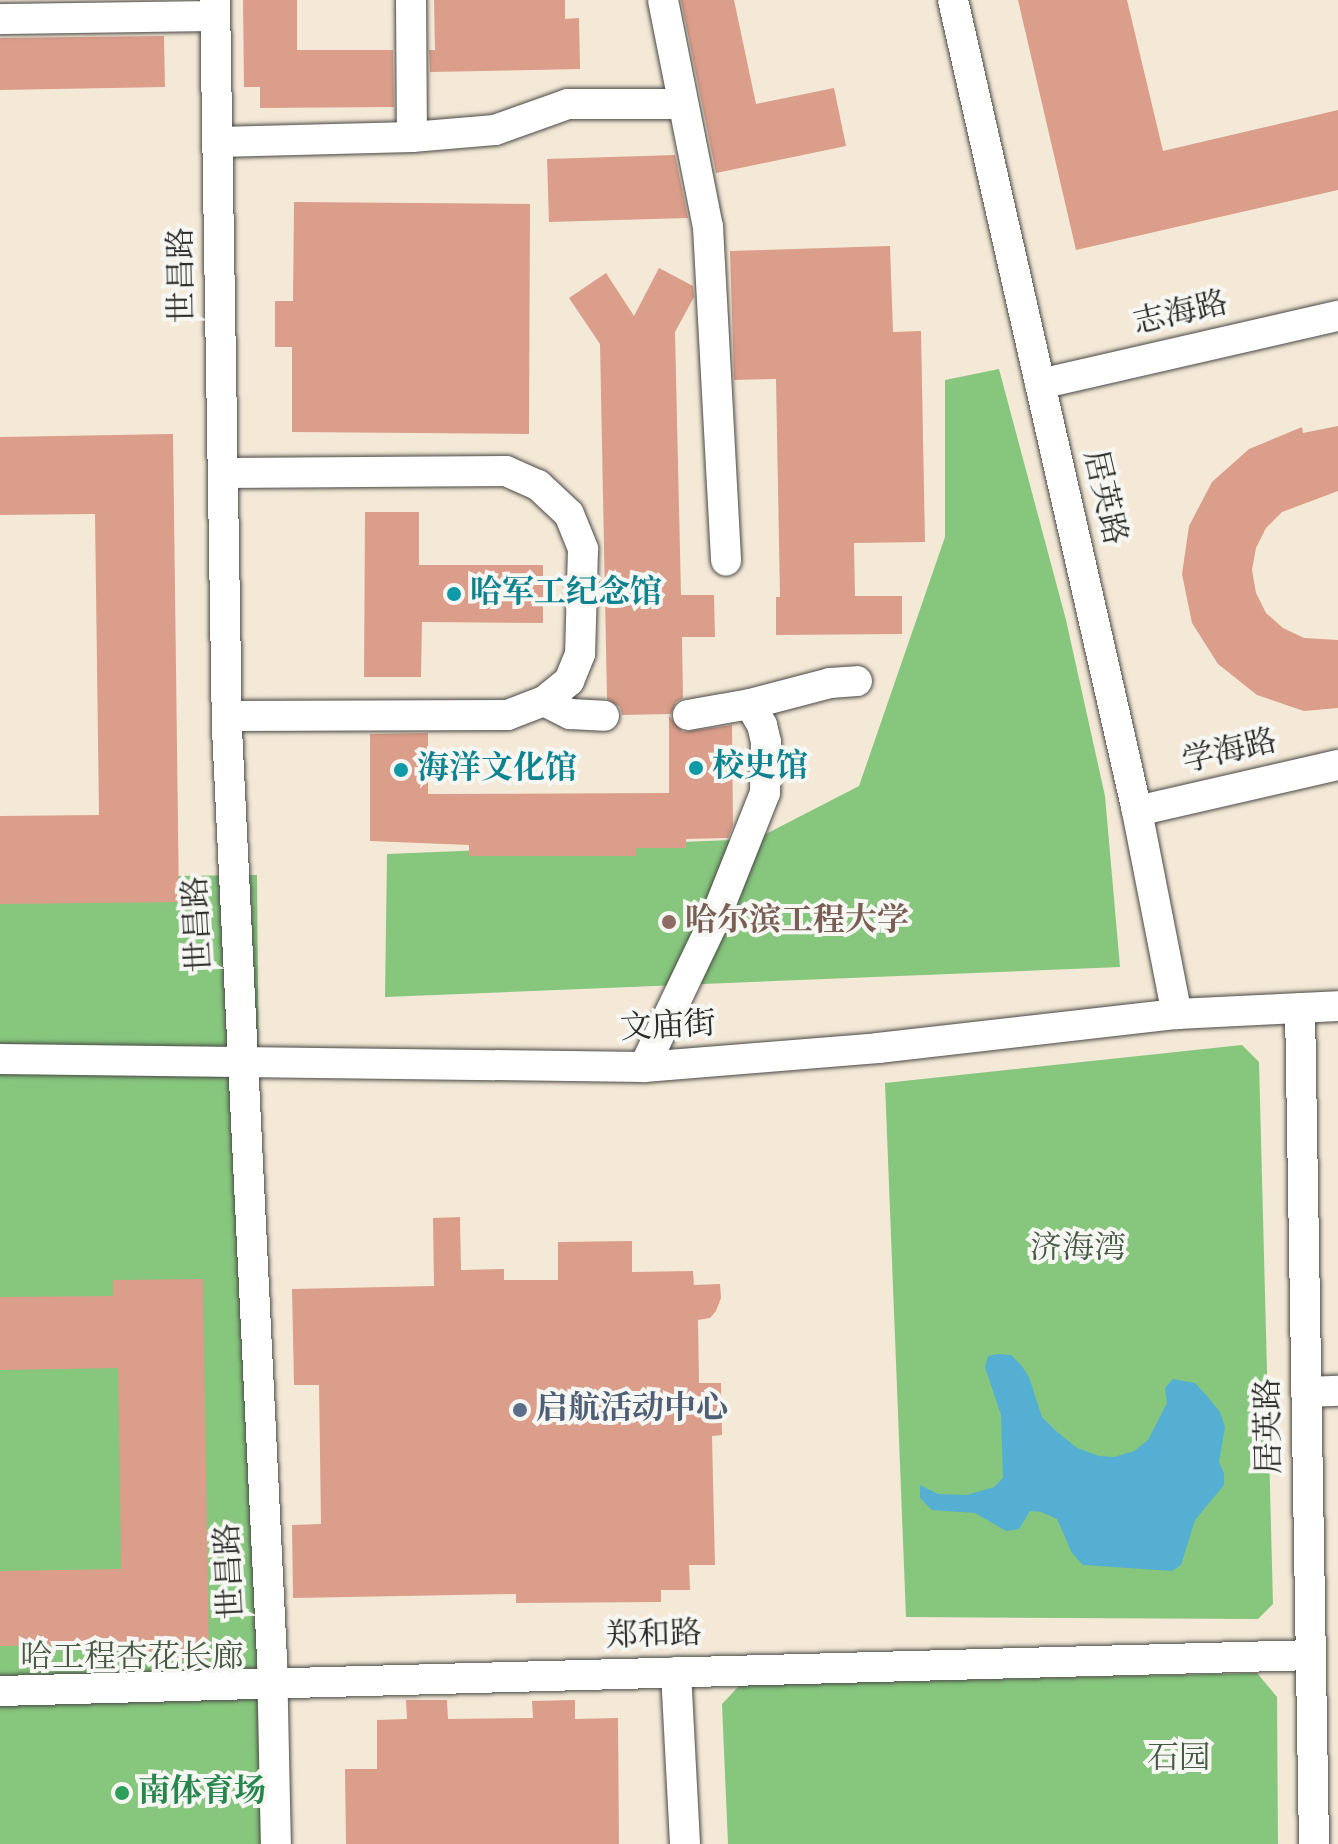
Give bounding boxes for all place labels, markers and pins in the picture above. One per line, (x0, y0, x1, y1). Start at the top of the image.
place label: 哈军工纪念馆 (470, 575, 662, 613)
marker: 哈军工纪念馆 (445, 585, 463, 603)
place label: 校史馆 (712, 749, 808, 787)
place label: 海洋文化馆 (417, 751, 577, 789)
marker: 校史馆 (687, 759, 705, 777)
marker: 海洋文化馆 (392, 761, 410, 779)
place label: 哈尔滨工程大学 (685, 903, 909, 941)
marker: 哈尔滨工程大学 (660, 913, 678, 931)
place label: 启航活动中心 (536, 1391, 728, 1429)
marker: 启航活动中心 (511, 1401, 529, 1419)
place label: 南体育场 (138, 1774, 266, 1812)
marker: 南体育场 (113, 1784, 131, 1802)

